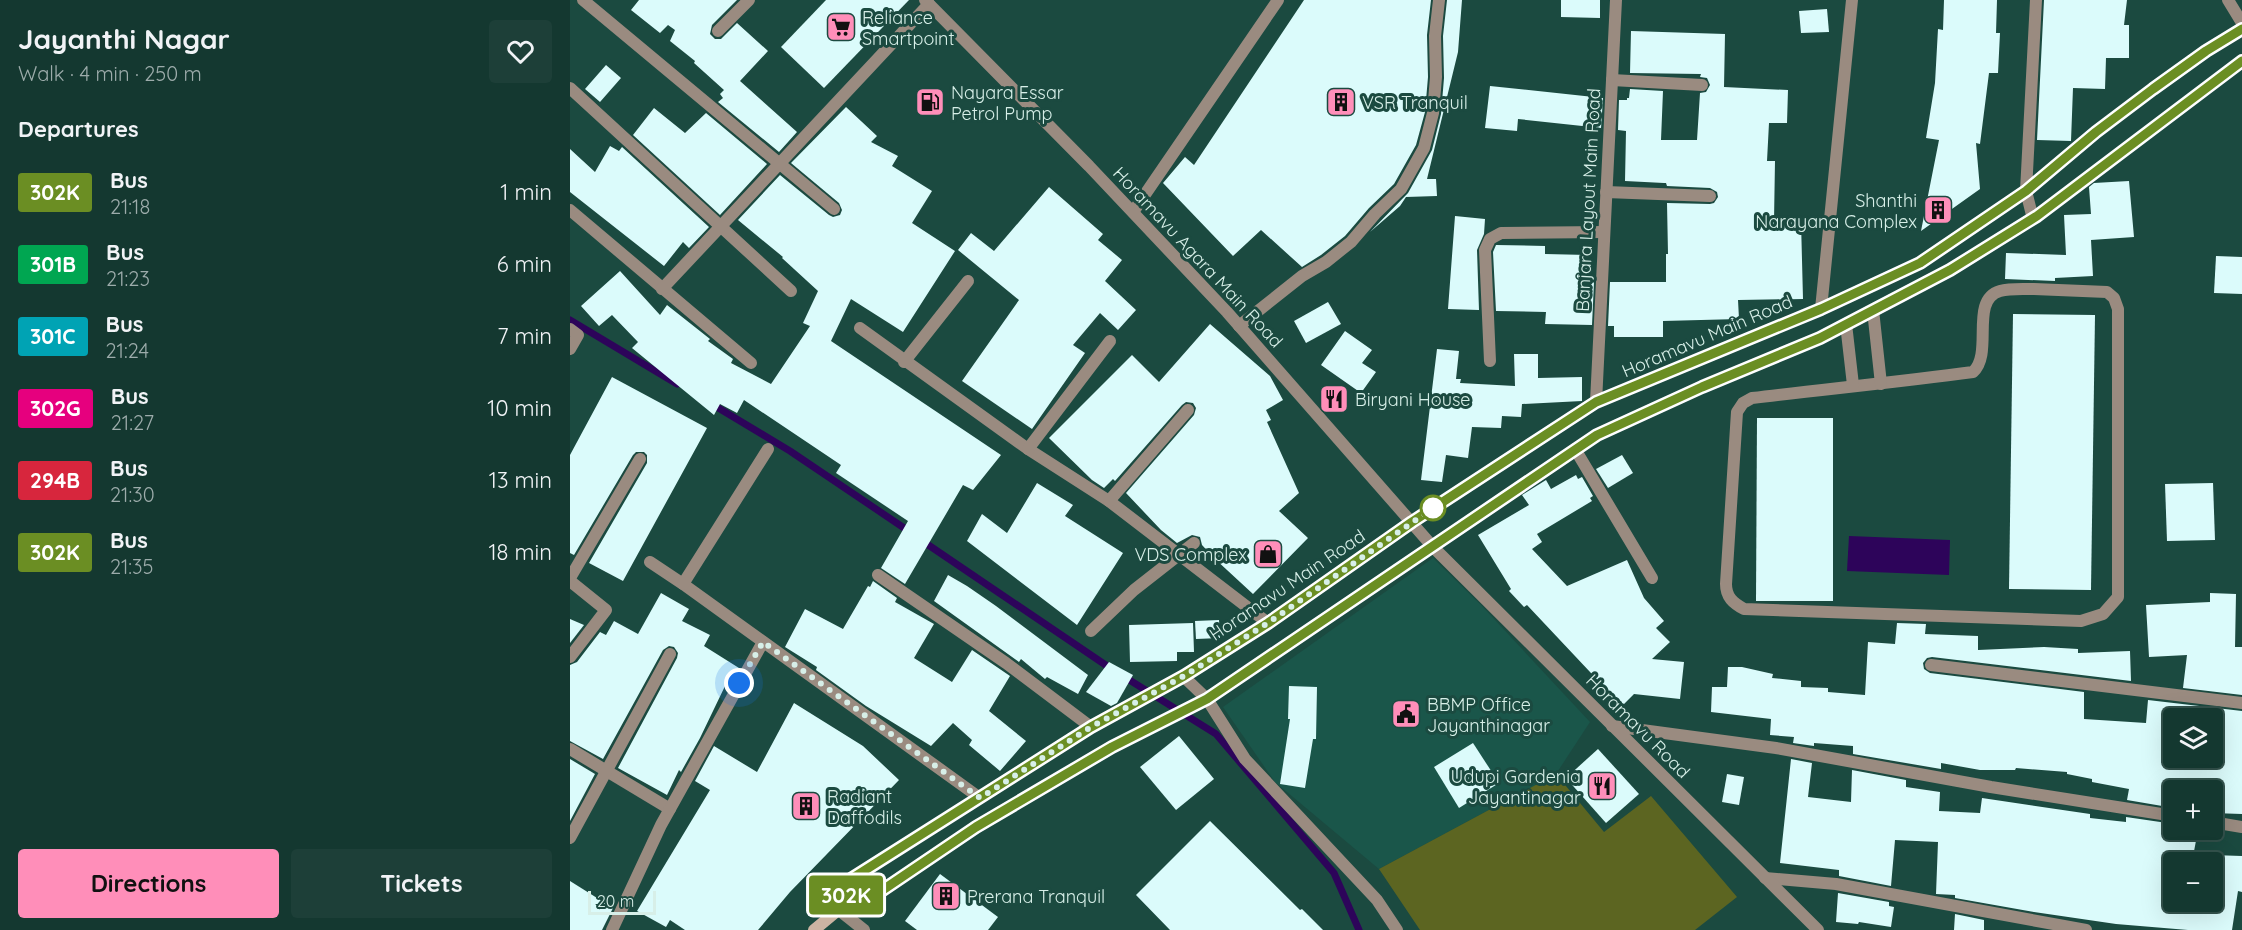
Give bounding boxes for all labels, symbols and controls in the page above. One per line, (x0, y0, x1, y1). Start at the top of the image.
place label: Reliance Smartpoint (862, 6, 955, 50)
supermarket icon: Reliance Smartpoint (825, 11, 857, 43)
button: heart (489, 20, 552, 83)
text: Jayanthi Nagar (18, 21, 230, 56)
text: Walk · 4 min · 250 m (18, 61, 202, 86)
place label: Nayara Essar Petrol Pump (951, 81, 1064, 125)
fuel station icon: Nayara Essar Petrol Pump (914, 86, 946, 118)
building icon: VSR Tranquil (1325, 86, 1357, 118)
street label: Banjara Layout Main Road (1571, 88, 1605, 312)
place label: VSR Tranquil (1362, 91, 1468, 114)
text: Departures (18, 115, 139, 143)
street label: Horamavu Agara Main Road (1108, 162, 1288, 352)
text: Bus (110, 166, 148, 194)
text: 1 min (500, 178, 552, 206)
text: 302K (30, 179, 80, 205)
place label: Shanthi Narayana Complex (1755, 189, 1917, 233)
text: 21:18 (110, 194, 150, 219)
building icon: Shanthi Narayana Complex (1922, 194, 1954, 226)
text: Bus (106, 238, 144, 266)
text: 6 min (497, 250, 552, 278)
text: 301B (30, 251, 76, 277)
text: 21:23 (106, 266, 150, 291)
street label: Horamavu Main Road (1618, 290, 1796, 382)
text: Bus (106, 310, 143, 338)
text: 7 min (497, 322, 552, 350)
text: 301C (30, 323, 76, 349)
text: 21:24 (106, 338, 149, 363)
text: Bus (111, 382, 149, 410)
restaurant icon: Biryani House (1318, 383, 1350, 415)
place label: Biryani House (1355, 388, 1471, 411)
text: 10 min (487, 394, 552, 422)
text: 302G (30, 395, 81, 421)
text: 21:27 (111, 410, 154, 435)
text: Bus (110, 454, 148, 482)
text: 13 min (489, 466, 552, 494)
text: 294B (30, 467, 80, 493)
text: 21:30 (110, 482, 155, 507)
unlabelled marker (1420, 495, 1446, 521)
street label: Horamavu Main Road (1205, 524, 1369, 646)
text: Bus (110, 526, 148, 554)
text: 18 min (488, 538, 552, 566)
shop icon: VDS Complex (1252, 538, 1284, 570)
text: 302K (30, 539, 80, 565)
place label: VDS Complex (1134, 543, 1247, 566)
text: 21:35 (110, 554, 153, 579)
your location (724, 668, 754, 698)
street label: Horamavu Road (1581, 669, 1695, 783)
place label: BBMP Office Jayanthinagar (1427, 693, 1550, 737)
public building icon: BBMP Office Jayanthinagar (1390, 698, 1422, 730)
map controls (2163, 708, 2223, 912)
button: layers (2163, 708, 2223, 768)
place label: Udupi Gardenia Jayantinagar (1451, 765, 1581, 809)
restaurant icon: Udupi Gardenia Jayantinagar (1586, 770, 1618, 802)
button: + (2163, 780, 2223, 840)
place label: Radiant Daffodils (827, 785, 902, 829)
building icon: Radiant Daffodils (790, 790, 822, 822)
button: Directions (18, 849, 279, 918)
button: Tickets (291, 849, 552, 918)
button: − (2163, 852, 2223, 912)
line badge: 302K (804, 876, 888, 914)
building icon: Prerana Tranquil (930, 880, 962, 912)
text: 302K (821, 882, 871, 908)
place label: Prerana Tranquil (967, 885, 1105, 908)
scale bar (588, 888, 656, 916)
text: 20 m (597, 891, 634, 911)

